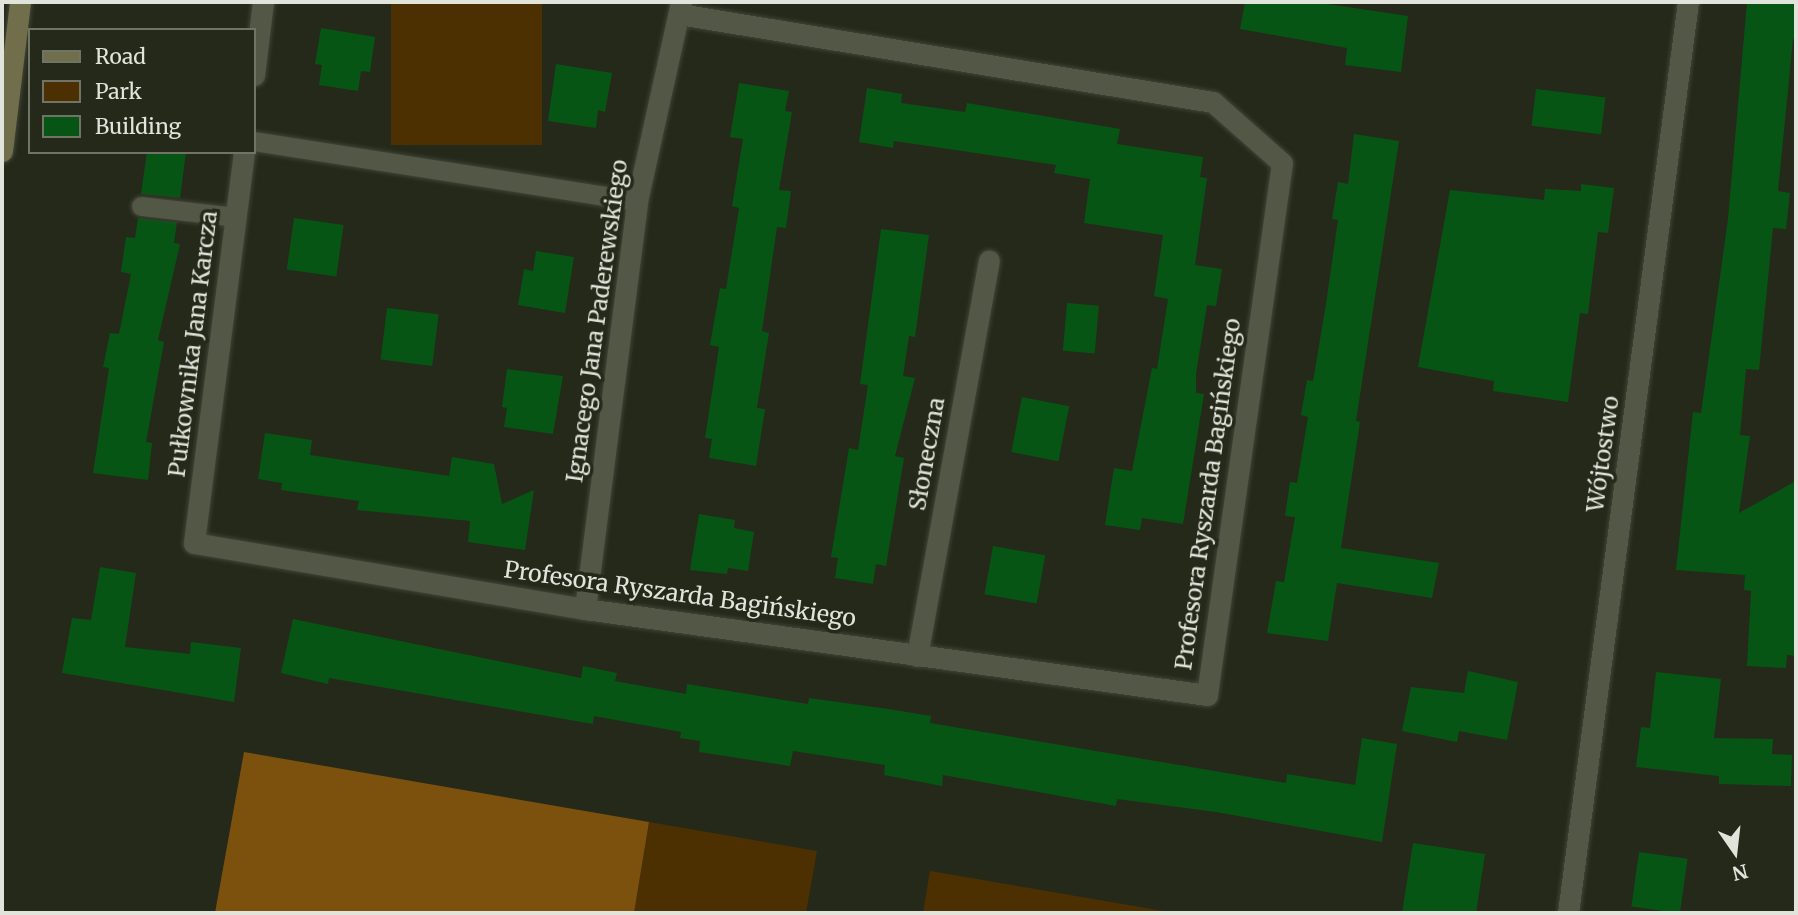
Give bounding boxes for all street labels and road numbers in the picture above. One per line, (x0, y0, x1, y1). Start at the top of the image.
street label: Ignacego Jana Paderewskiego (561, 158, 633, 484)
street label: Pułkownika Jana Karcza (163, 209, 223, 479)
street label: Profesora Ryszarda Bagińskiego (1170, 316, 1246, 672)
street label: Wójtostwo (1581, 394, 1625, 514)
street label: Słoneczna (903, 395, 951, 513)
street label: Profesora Ryszarda Bagińskiego (502, 556, 858, 632)

